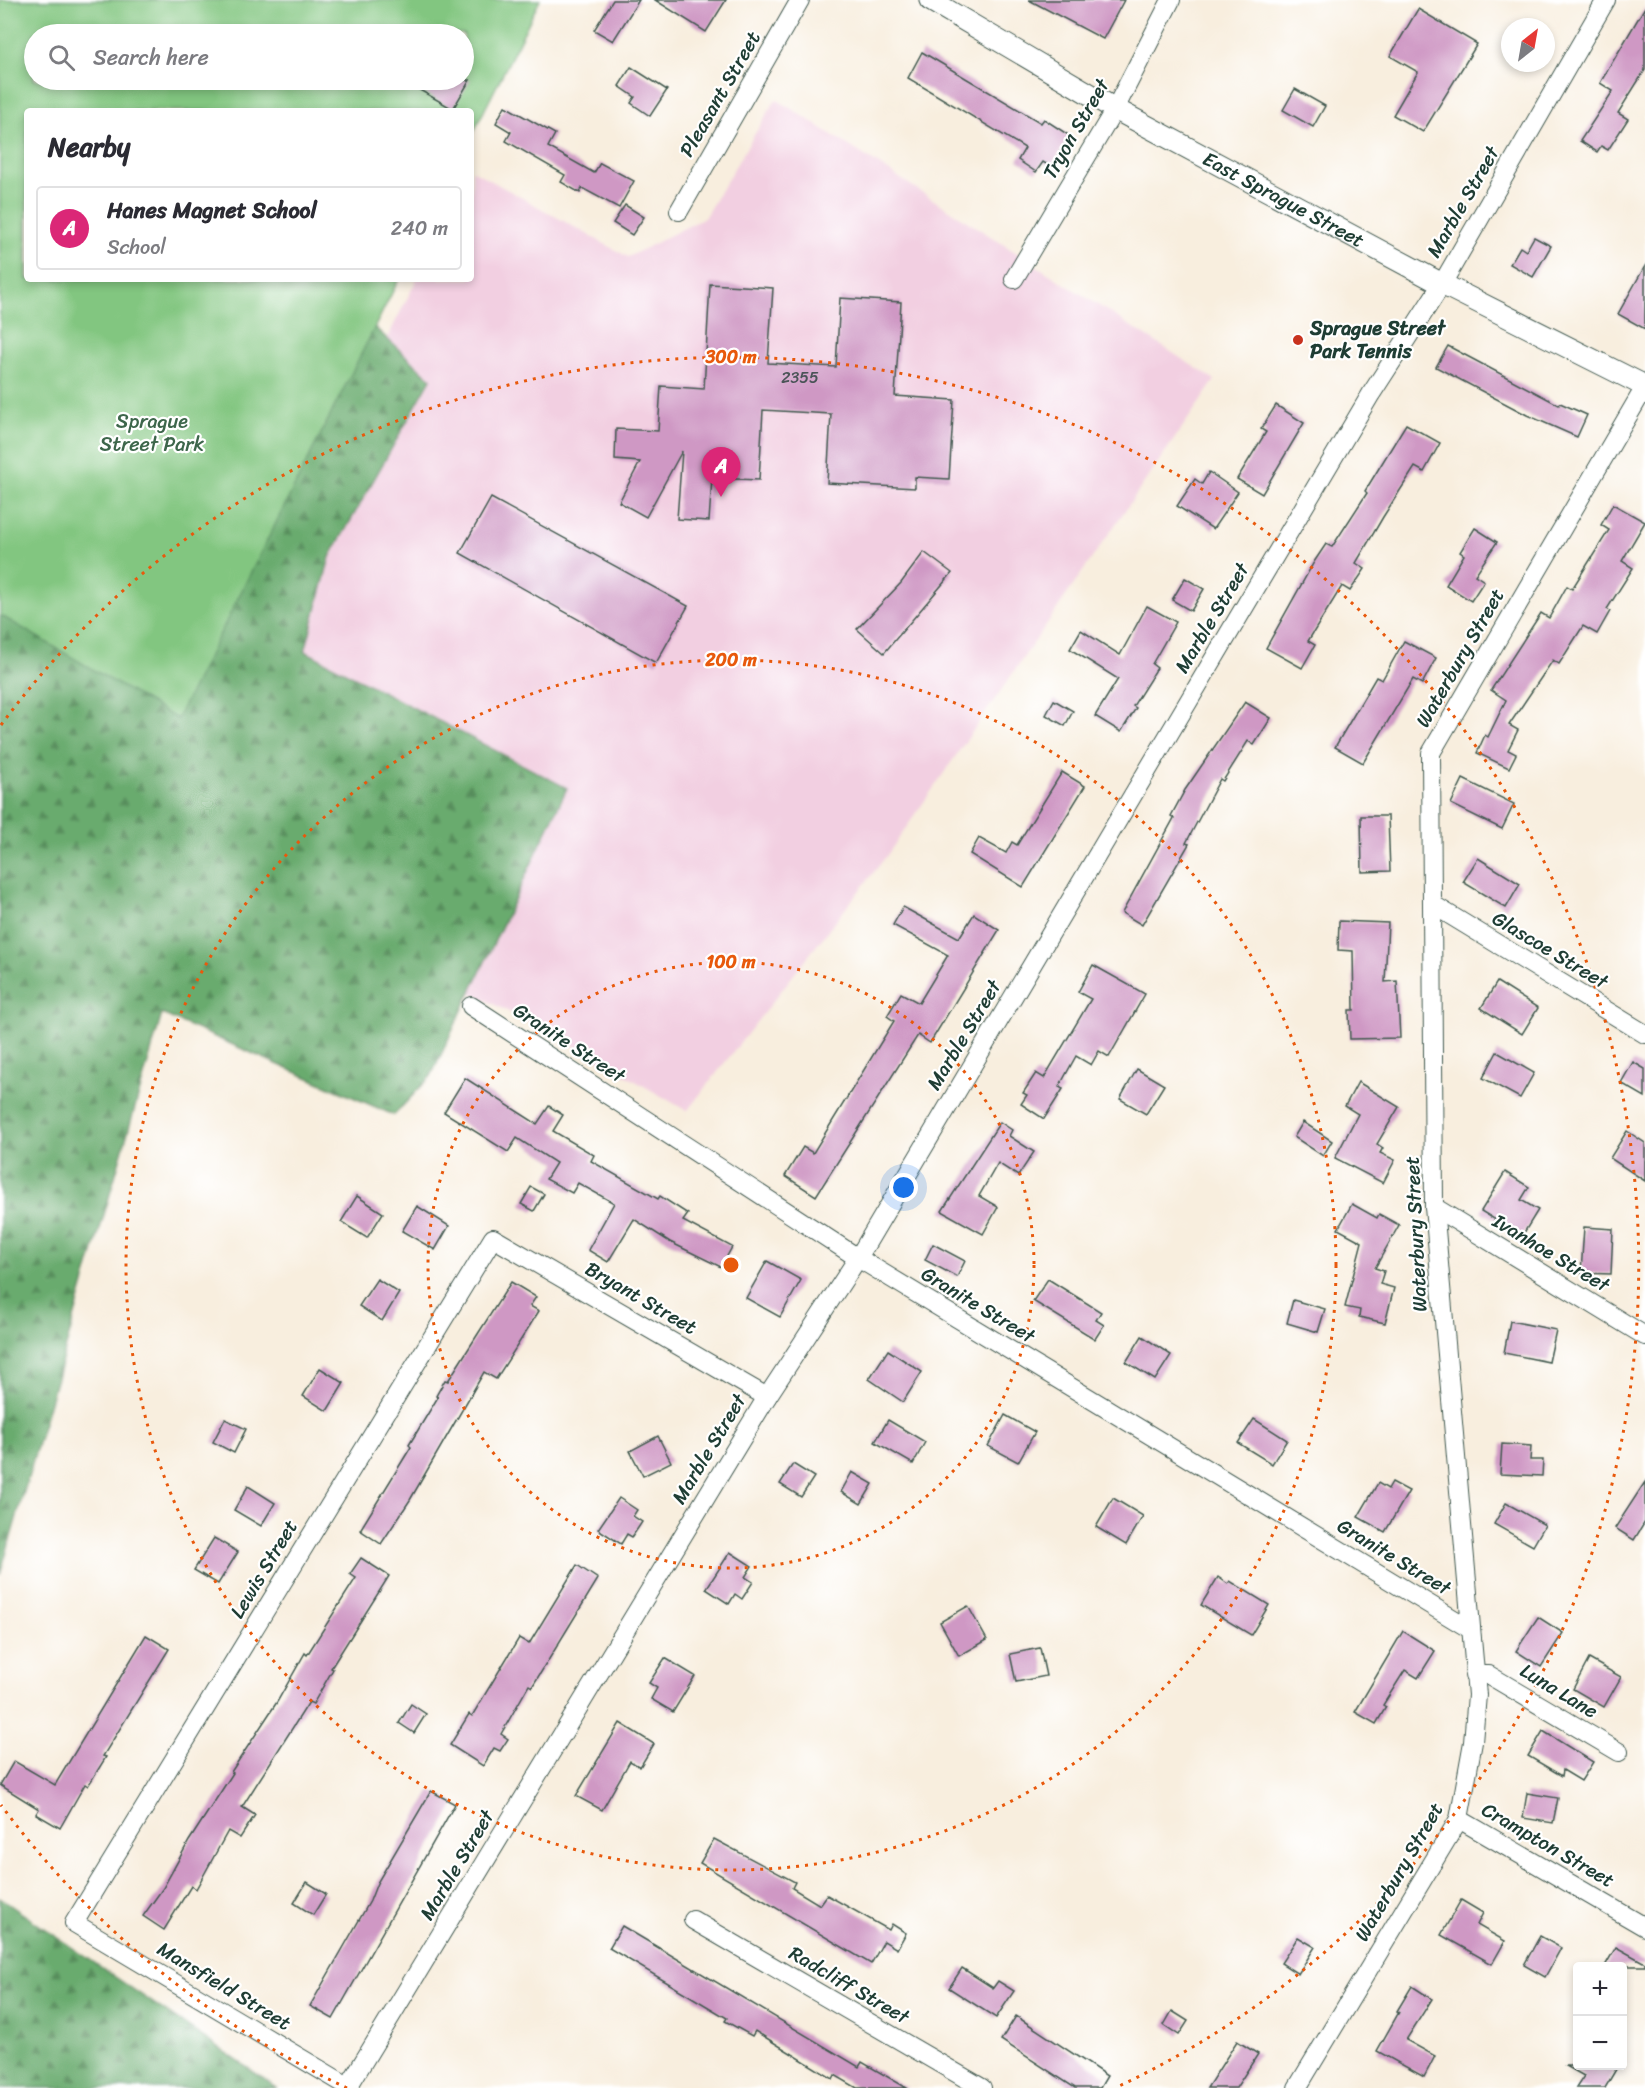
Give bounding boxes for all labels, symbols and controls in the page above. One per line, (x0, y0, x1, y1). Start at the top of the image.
north arrow (1501, 18, 1555, 72)
search box (24, 24, 474, 90)
street label: Pleasant Street (670, 24, 771, 164)
text: Search here (93, 38, 209, 77)
icon: search (45, 41, 78, 74)
street label: Tryon Street (1033, 71, 1120, 186)
text: Nearby (48, 124, 130, 170)
street label: Marble Street (1417, 139, 1510, 264)
street label: East Sprague Street (1196, 141, 1371, 257)
text: Hanes Magnet School (107, 191, 317, 230)
text: A (63, 211, 76, 246)
text: 240 m (391, 211, 448, 246)
text: School (107, 230, 166, 265)
place label: Sprague Street Park Tennis (1309, 311, 1447, 369)
marker: Sprague Street Park Tennis (1291, 333, 1305, 347)
text: 300 m (704, 341, 757, 373)
house number: 2355 (781, 363, 819, 392)
park label: Sprague Street Park (100, 404, 205, 462)
pin: A (702, 448, 740, 497)
street label: Marble Street (1165, 555, 1259, 680)
street label: Waterbury Street (1406, 581, 1514, 734)
text: 200 m (704, 644, 757, 676)
street label: Glascoe Street (1485, 901, 1616, 999)
text: 100 m (707, 946, 756, 978)
street label: Marble Street (917, 972, 1011, 1097)
street label: Granite Street (506, 993, 633, 1093)
street label: Waterbury Street (1394, 1155, 1438, 1313)
your location (889, 1173, 918, 1202)
street label: Ivanhoe Street (1485, 1204, 1617, 1302)
street label: Bryant Street (578, 1252, 704, 1344)
centre of rings (721, 1255, 741, 1275)
street label: Granite Street (914, 1257, 1043, 1353)
street label: Marble Street (662, 1386, 756, 1511)
street label: Granite Street (1330, 1509, 1459, 1605)
street label: Lewis Street (220, 1512, 308, 1625)
street label: Luna Lane (1513, 1654, 1605, 1728)
street label: Crampton Street (1475, 1793, 1621, 1898)
street label: Waterbury Street (1345, 1795, 1453, 1948)
street label: Marble Street (410, 1802, 504, 1927)
street label: Mansfield Street (150, 1932, 298, 2040)
street label: Radcliff Street (782, 1936, 917, 2034)
map controls (1573, 1962, 1627, 2070)
button: + (1573, 1962, 1627, 2016)
button: − (1573, 2016, 1627, 2070)

